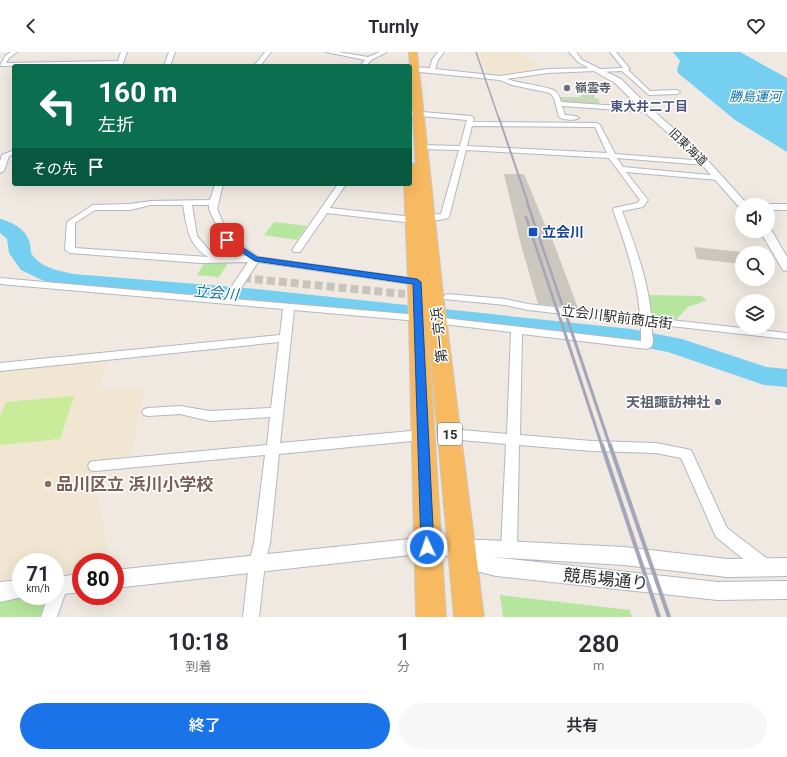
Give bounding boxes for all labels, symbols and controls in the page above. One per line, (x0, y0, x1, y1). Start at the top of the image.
icon: back (20, 15, 42, 37)
icon: heart (745, 15, 767, 37)
text: Turnly (368, 16, 419, 37)
text: 160 m (98, 76, 177, 109)
icon: left (32, 80, 84, 132)
place label: 嶺雲寺 (575, 81, 611, 95)
marker: 嶺雲寺 (562, 83, 572, 93)
water label: 勝島運河 (729, 89, 784, 104)
district label: 東大井二丁目 (610, 99, 688, 114)
text: 左折 (98, 114, 134, 135)
street label: 旧東海道 (666, 125, 710, 169)
icon: arrive (85, 156, 107, 178)
text: その先 (32, 160, 77, 178)
map controls (735, 198, 775, 334)
button: sound (735, 198, 775, 238)
pin (210, 223, 244, 257)
place label: 立会川 (542, 224, 584, 240)
marker: 立会川 (527, 226, 539, 238)
icon: arrive (216, 229, 238, 251)
button: search (735, 246, 775, 286)
water label: 立会川 (193, 282, 241, 304)
button: layers (735, 294, 775, 334)
street label: 立会川駅前商店街 (560, 302, 674, 332)
street label: 第一京浜 (428, 306, 450, 364)
place label: 天祖諏訪神社 (626, 394, 710, 410)
marker: 天祖諏訪神社 (713, 397, 723, 407)
road number: 15 (438, 423, 462, 445)
place label: 品川区立 浜川小学校 (56, 474, 213, 494)
marker: 品川区立 浜川小学校 (43, 479, 53, 489)
position arrow (406, 526, 448, 568)
speed limit sign: 80 (72, 553, 124, 605)
text: 71 (27, 562, 49, 586)
street label: 競馬場通り (563, 565, 649, 593)
text: km/h (26, 583, 50, 594)
text: 10:18 (168, 628, 229, 656)
text: 1 (397, 628, 410, 656)
text: 280 (578, 630, 619, 658)
text: m (593, 658, 604, 673)
text: 到着 (185, 659, 211, 674)
text: 分 (397, 659, 410, 674)
button: 終了 (20, 703, 390, 749)
button: 共有 (398, 703, 767, 749)

